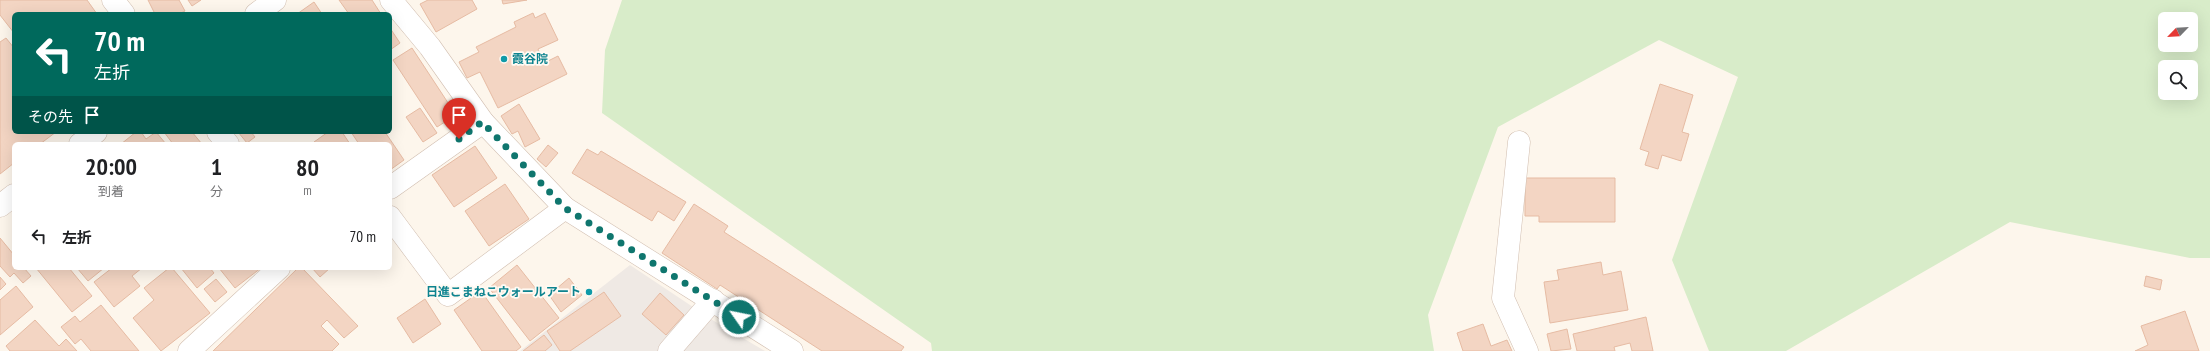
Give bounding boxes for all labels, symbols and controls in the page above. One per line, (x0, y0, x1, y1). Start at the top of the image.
north arrow (2158, 12, 2198, 52)
map controls (2158, 12, 2198, 100)
text: 70 m (94, 22, 145, 59)
icon: left (28, 28, 80, 80)
place label: 霞谷院 (512, 51, 548, 66)
marker: 霞谷院 (499, 54, 509, 64)
button: search (2158, 60, 2198, 100)
text: 左折 (94, 61, 130, 84)
pin (442, 98, 476, 139)
icon: arrive (81, 104, 103, 126)
icon: arrive (448, 104, 470, 126)
text: その先 (28, 107, 73, 126)
text: 20:00 (85, 151, 137, 182)
text: 1 (211, 151, 222, 182)
text: 80 (296, 152, 319, 183)
text: m (303, 182, 312, 199)
text: 到着 (98, 183, 124, 200)
text: 分 (210, 183, 223, 200)
icon: left (28, 225, 50, 247)
text: 70 m (350, 227, 376, 246)
text: 左折 (62, 228, 92, 247)
place label: 日進こまねこウォールアート (426, 284, 581, 299)
marker: 日進こまねこウォールアート (584, 287, 594, 297)
position arrow (718, 296, 760, 338)

